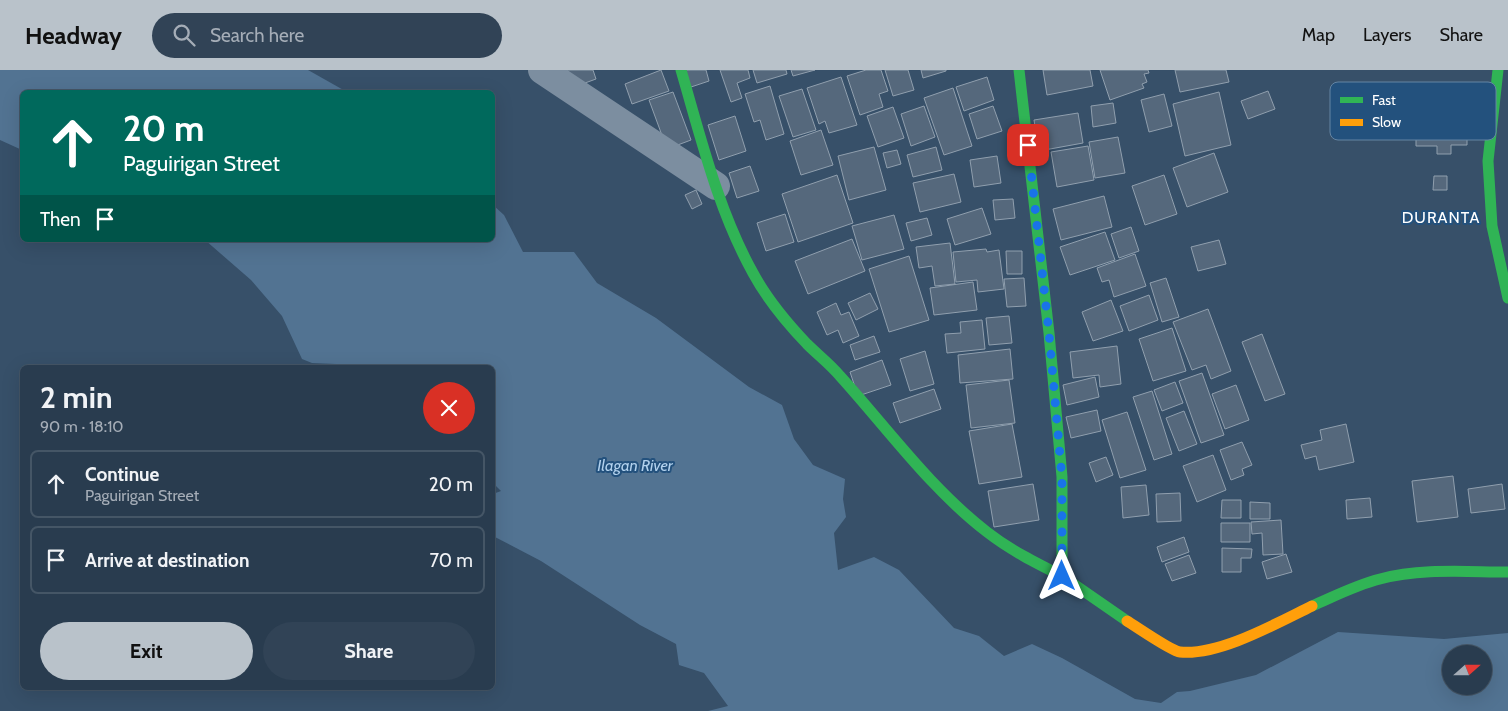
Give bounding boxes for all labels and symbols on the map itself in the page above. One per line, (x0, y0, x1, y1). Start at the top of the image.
legend (1330, 82, 1496, 140)
text: Fast (1372, 91, 1396, 109)
text: Slow (1372, 113, 1401, 131)
pin (1007, 124, 1049, 166)
district label: DURANTA (1402, 208, 1480, 227)
water label: Ilagan River (597, 456, 674, 475)
position arrow (1035, 549, 1087, 601)
north arrow (1442, 645, 1492, 695)

